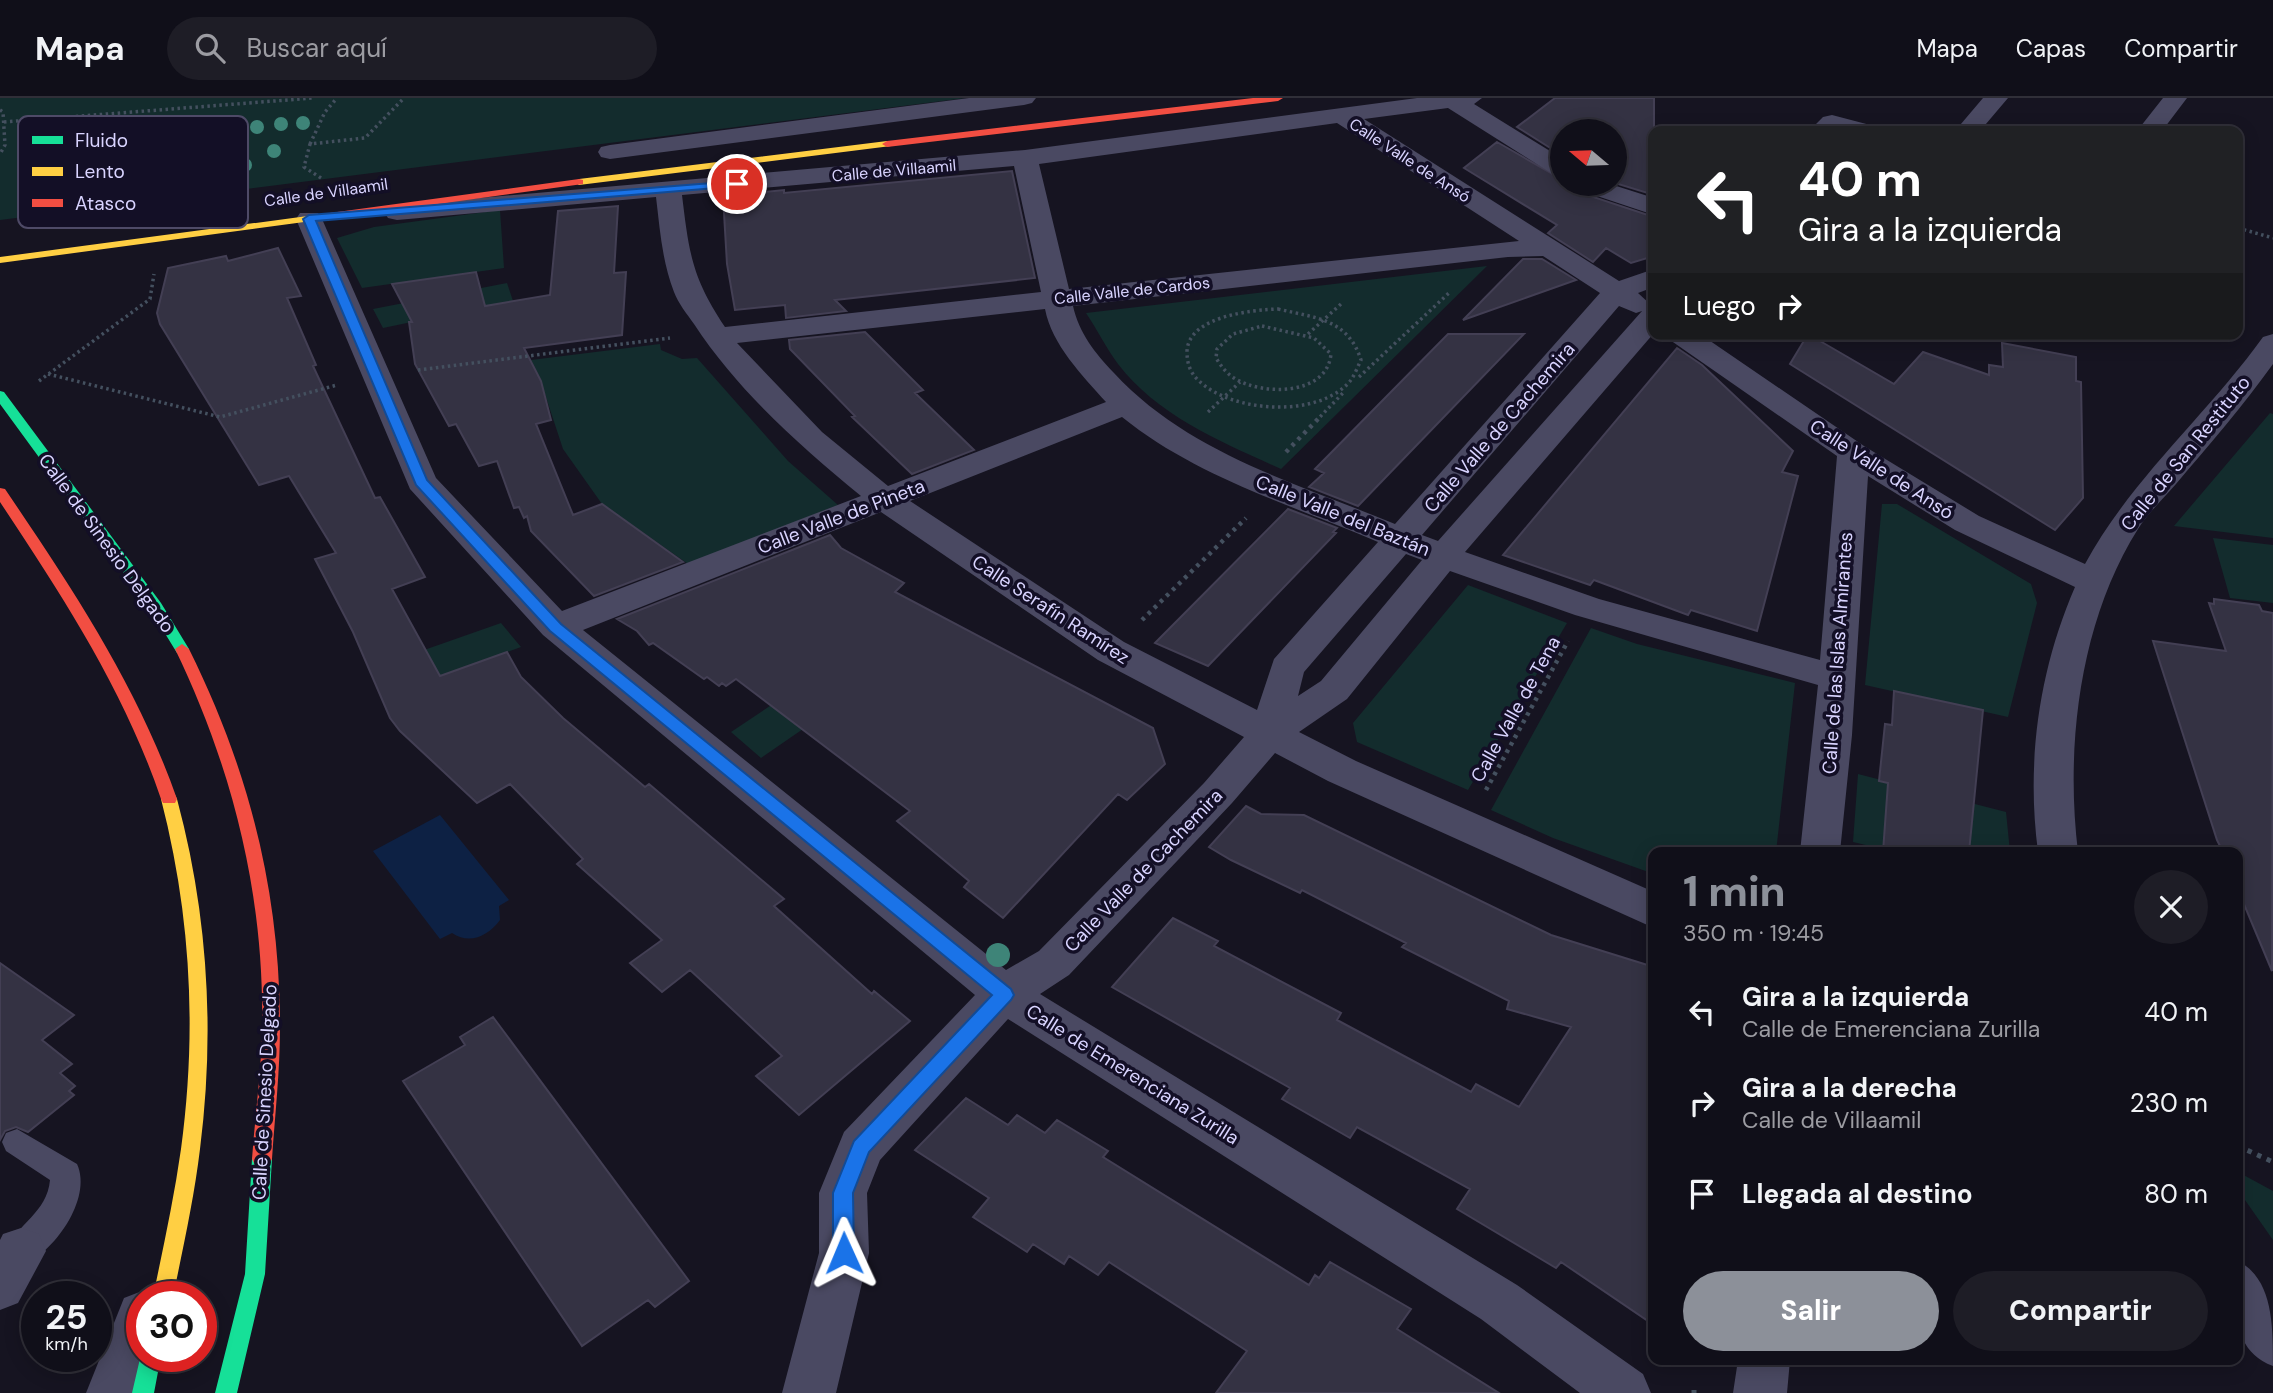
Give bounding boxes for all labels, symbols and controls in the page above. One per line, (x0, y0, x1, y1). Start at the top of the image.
search box (167, 17, 657, 80)
text: Mapa (35, 27, 125, 70)
icon: search (191, 29, 229, 67)
text: Buscar aquí (247, 31, 387, 65)
text: Mapa (1916, 33, 1978, 64)
text: Capas (2016, 33, 2086, 64)
text: Compartir (2124, 33, 2238, 64)
street label: Calle Valle de Ansó (1345, 113, 1474, 207)
legend (18, 116, 248, 228)
north arrow (1550, 119, 1628, 196)
map controls (1550, 119, 1627, 196)
text: Fluido (75, 128, 128, 153)
text: 40 m (1798, 147, 1922, 211)
pin (707, 154, 767, 214)
icon: left (1683, 154, 1774, 245)
street label: Calle de Villaamil (831, 155, 957, 186)
text: Lento (75, 159, 125, 184)
icon: arrive (718, 165, 756, 203)
street label: Calle de Villaamil (263, 173, 389, 212)
text: Atasco (75, 191, 136, 216)
text: Gira a la izquierda (1798, 209, 2062, 251)
street label: Calle Valle de Cardos (1053, 272, 1211, 309)
icon: right (1770, 287, 1808, 325)
text: Luego (1683, 289, 1756, 323)
street label: Calle Valle de Cachemira (1419, 337, 1580, 518)
street label: Calle de San Restituto (2115, 371, 2256, 536)
street label: Calle Valle de Ansó (1805, 414, 1958, 525)
street label: Calle de Sinesio Delgado (33, 449, 180, 638)
street label: Calle Valle del Baztán (1252, 469, 1434, 562)
street label: Calle Valle de Pineta (754, 473, 928, 560)
street label: Calle de las Islas Almirantes (1817, 531, 1858, 775)
street label: Calle Serafín Ramírez (967, 549, 1134, 670)
street label: Calle Valle de Tena (1465, 632, 1566, 787)
street label: Calle Valle de Cachemira (1059, 783, 1228, 957)
text: 1 min (1683, 864, 1786, 919)
button: close (2134, 870, 2208, 944)
text: 350 m · 19:45 (1683, 918, 1824, 948)
text: Gira a la izquierda (1742, 980, 1969, 1014)
street label: Calle de Sinesio Delgado (246, 984, 283, 1201)
icon: left (1683, 993, 1721, 1031)
text: 40 m (2144, 995, 2208, 1029)
street label: Calle de Emerenciana Zurilla (1022, 999, 1244, 1150)
text: Calle de Emerenciana Zurilla (1742, 1014, 2040, 1044)
text: Gira a la derecha (1742, 1071, 1957, 1105)
icon: right (1683, 1084, 1721, 1122)
text: 230 m (2130, 1086, 2208, 1120)
text: Calle de Villaamil (1742, 1105, 1921, 1135)
icon: arrive (1683, 1175, 1721, 1213)
text: Llegada al destino (1742, 1177, 1973, 1211)
text: 80 m (2144, 1177, 2208, 1211)
position arrow (807, 1216, 881, 1290)
button: Salir (1683, 1271, 1939, 1351)
button: Compartir (1953, 1271, 2208, 1351)
speed limit sign: 30 (126, 1281, 217, 1372)
text: 25 (46, 1294, 87, 1340)
text: km/h (45, 1332, 88, 1356)

